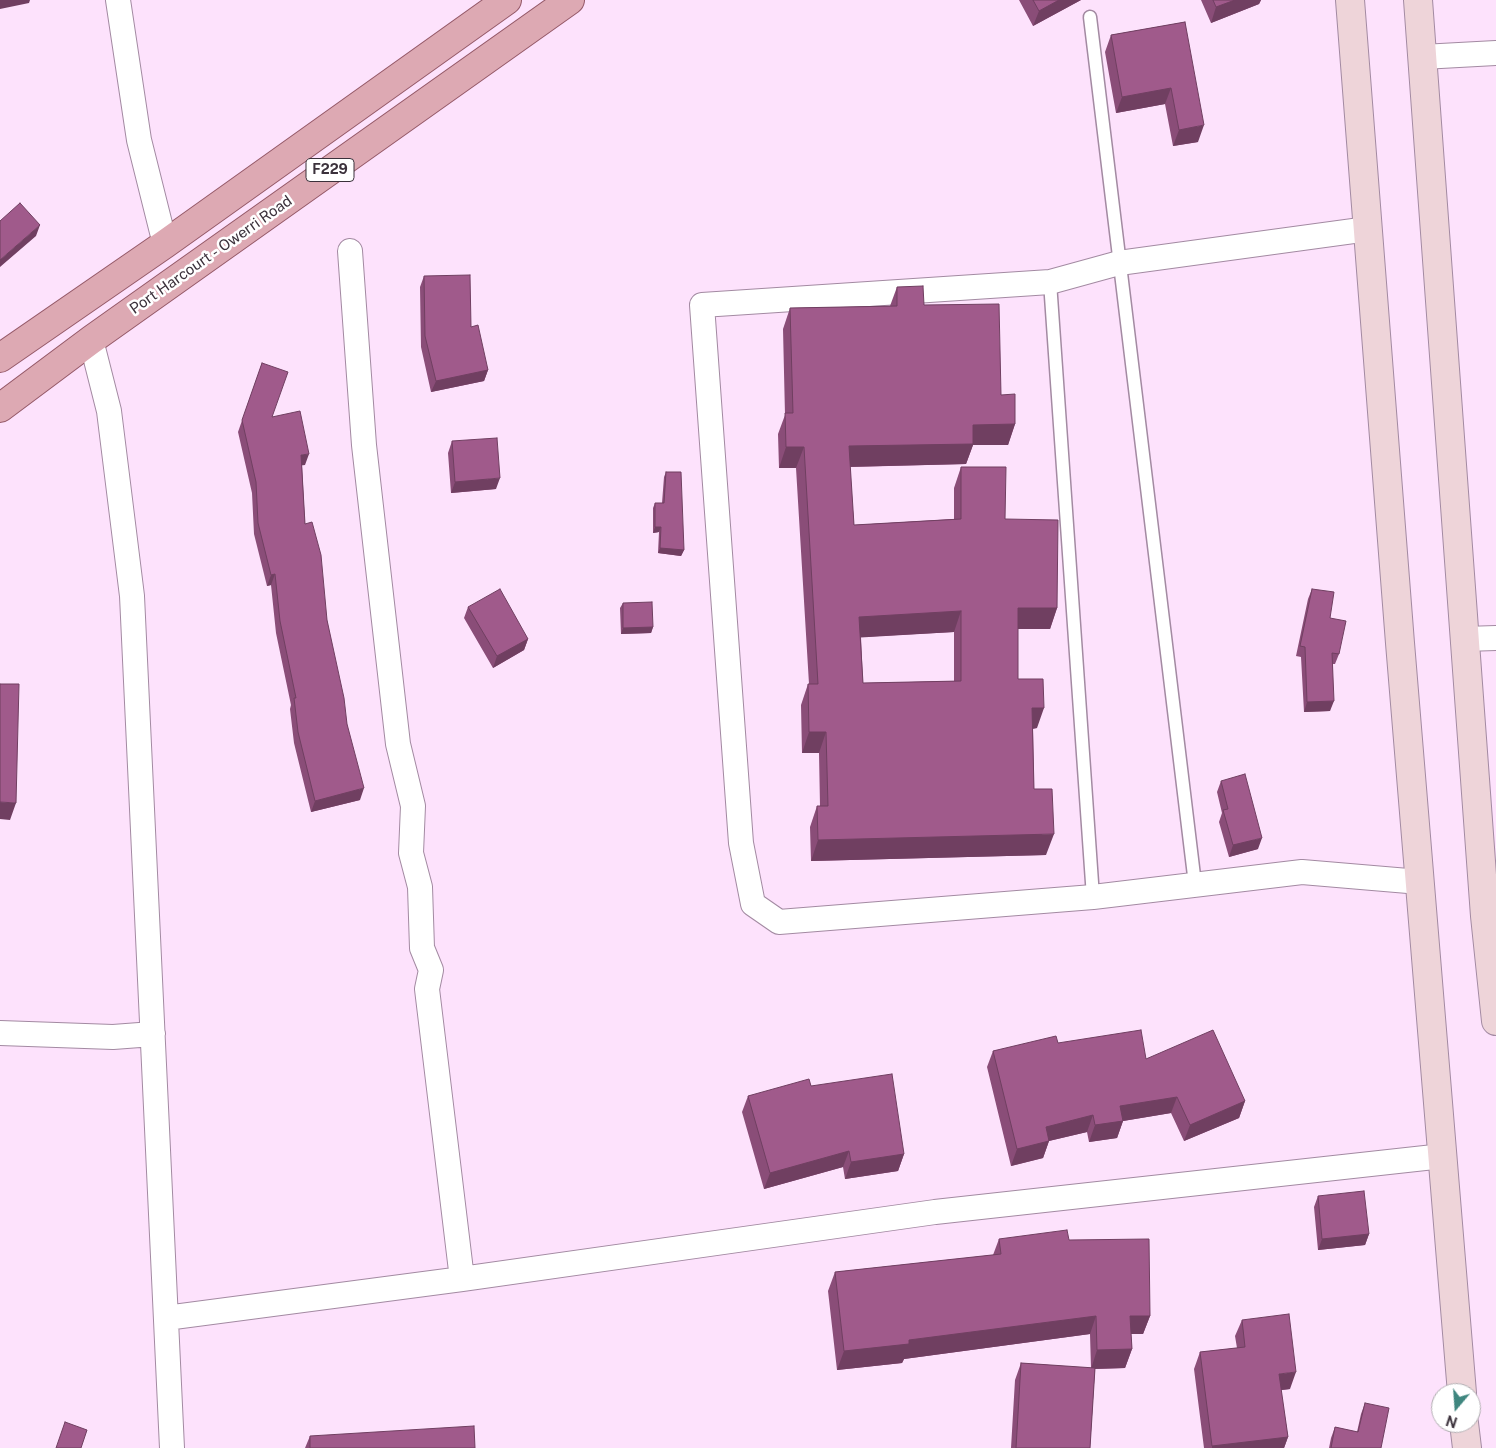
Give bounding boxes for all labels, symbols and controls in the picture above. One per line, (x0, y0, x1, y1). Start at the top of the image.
road number: F229 (306, 158, 354, 182)
street label: Port Harcourt - Owerri Road (126, 192, 296, 318)
north arrow (1431, 1383, 1481, 1433)
text: N (1444, 1412, 1459, 1431)

